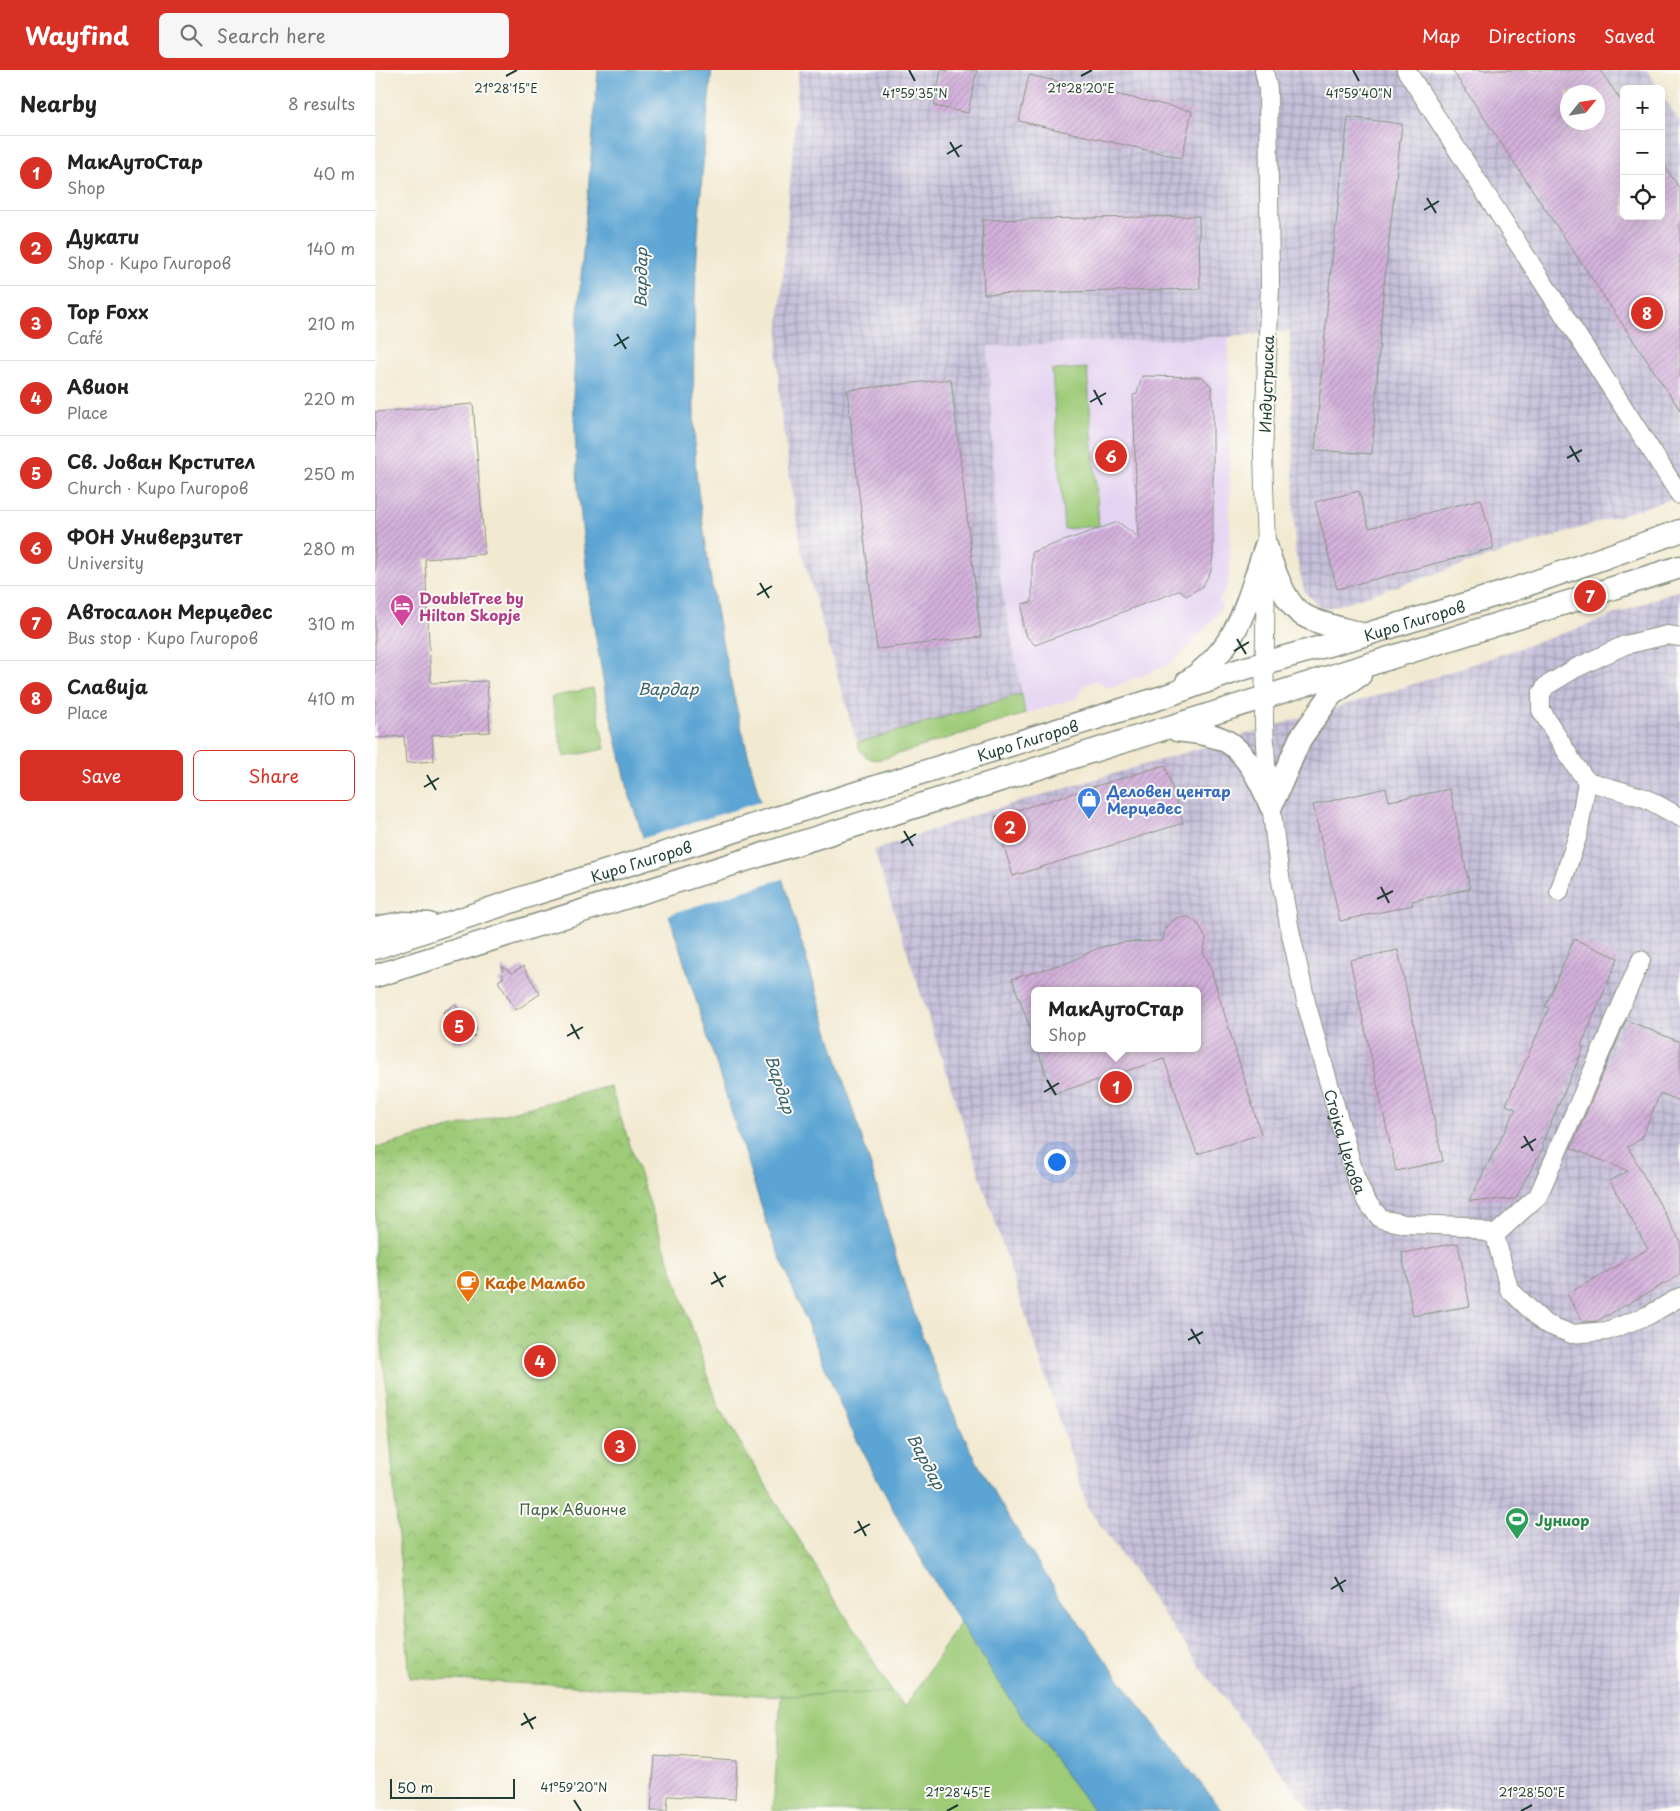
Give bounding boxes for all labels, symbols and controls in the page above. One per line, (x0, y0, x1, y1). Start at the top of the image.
search box (159, 13, 509, 58)
text: Wayfind (25, 17, 129, 53)
icon: search (177, 21, 205, 49)
text: Search here (217, 21, 325, 49)
text: Map (1422, 22, 1460, 49)
text: Directions (1488, 22, 1576, 49)
text: Saved (1604, 22, 1655, 49)
text: 21°28'15"E (474, 79, 538, 97)
text: 21°28'20"E (1047, 79, 1115, 97)
text: 41°59'35"N (882, 84, 948, 102)
text: 41°59'40"N (1326, 84, 1392, 102)
north arrow (1560, 85, 1605, 130)
map controls (1620, 85, 1665, 220)
button: + (1620, 85, 1665, 130)
text: Nearby (20, 87, 97, 119)
text: 8 results (288, 91, 355, 115)
button: − (1620, 130, 1665, 175)
text: МакАутоСтар (67, 147, 203, 175)
text: 1 (32, 161, 40, 185)
text: 40 m (313, 161, 355, 185)
text: Shop (67, 175, 105, 199)
button: locate (1620, 175, 1665, 220)
text: Дукати (67, 222, 140, 250)
text: 2 (30, 236, 42, 260)
text: 140 m (307, 236, 355, 260)
water label: Вардар (627, 246, 653, 308)
text: Shop · Киро Глигоров (67, 250, 231, 274)
pin: 8 (1631, 294, 1663, 332)
text: Top Foxx (67, 297, 148, 325)
text: 3 (31, 311, 41, 335)
text: 210 m (307, 311, 355, 335)
text: Café (67, 325, 103, 349)
street label: Индустриска (1253, 334, 1279, 433)
text: Авион (67, 372, 129, 400)
text: 4 (31, 386, 41, 410)
text: 220 m (304, 386, 355, 410)
text: Place (67, 400, 108, 424)
pin: 6 (1095, 437, 1127, 475)
text: Св. Јован Крстител (67, 447, 255, 475)
text: 5 (31, 461, 41, 485)
text: 250 m (304, 461, 355, 485)
text: Church · Киро Глигоров (67, 475, 248, 499)
text: ФОН Универзитет (67, 522, 243, 550)
text: 6 (30, 536, 42, 560)
text: 280 m (303, 536, 355, 560)
text: University (67, 550, 144, 574)
pin: 7 (1574, 577, 1606, 615)
place label: DoubleTree by Hilton Skopje (419, 586, 524, 626)
hotel icon: DoubleTree by Hilton Skopje (389, 593, 415, 627)
street label: Киро Глигоров (1361, 594, 1468, 646)
text: Автосалон Мерцедес (67, 597, 273, 625)
text: 7 (31, 611, 41, 635)
text: 310 m (307, 611, 355, 635)
text: Bus stop · Киро Глигоров (67, 625, 258, 649)
text: Славија (67, 672, 148, 700)
water label: Вардар (638, 676, 699, 700)
text: 8 (31, 686, 41, 710)
text: 410 m (307, 686, 355, 710)
text: Place (67, 700, 108, 724)
street label: Киро Глигоров (974, 713, 1081, 766)
button: Save (20, 750, 183, 801)
button: Share (193, 750, 355, 801)
place label: Деловен центар Мерцедес (1106, 779, 1231, 819)
shop icon: Деловен центар Мерцедес (1076, 786, 1102, 820)
pin: 2 (994, 808, 1026, 846)
street label: Киро Глигоров (588, 834, 694, 887)
popup (1031, 987, 1201, 1052)
text: МакАутоСтар (1048, 994, 1184, 1022)
pin: 5 (443, 1007, 475, 1045)
text: Shop (1048, 1022, 1086, 1046)
water label: Вардар (760, 1052, 802, 1118)
pin: 1 (1100, 1068, 1132, 1106)
street label: Стојка Цекова (1319, 1086, 1373, 1198)
your location (1044, 1149, 1070, 1175)
cafe icon: Кафе Мамбо (455, 1269, 481, 1303)
place label: Кафе Мамбо (485, 1271, 585, 1294)
pin: 4 (524, 1342, 556, 1380)
pin: 3 (604, 1427, 636, 1465)
water label: Вардар (902, 1429, 952, 1494)
park label: Парк Авионче (519, 1497, 627, 1520)
sports icon: Јуниор (1504, 1506, 1530, 1540)
place label: Јуниор (1535, 1508, 1589, 1531)
scale bar (390, 1776, 515, 1799)
text: 50 m (397, 1777, 433, 1798)
text: 41°59'20"N (541, 1778, 608, 1796)
text: 21°28'45"E (925, 1783, 991, 1801)
text: 21°28'50"E (1499, 1783, 1565, 1801)

